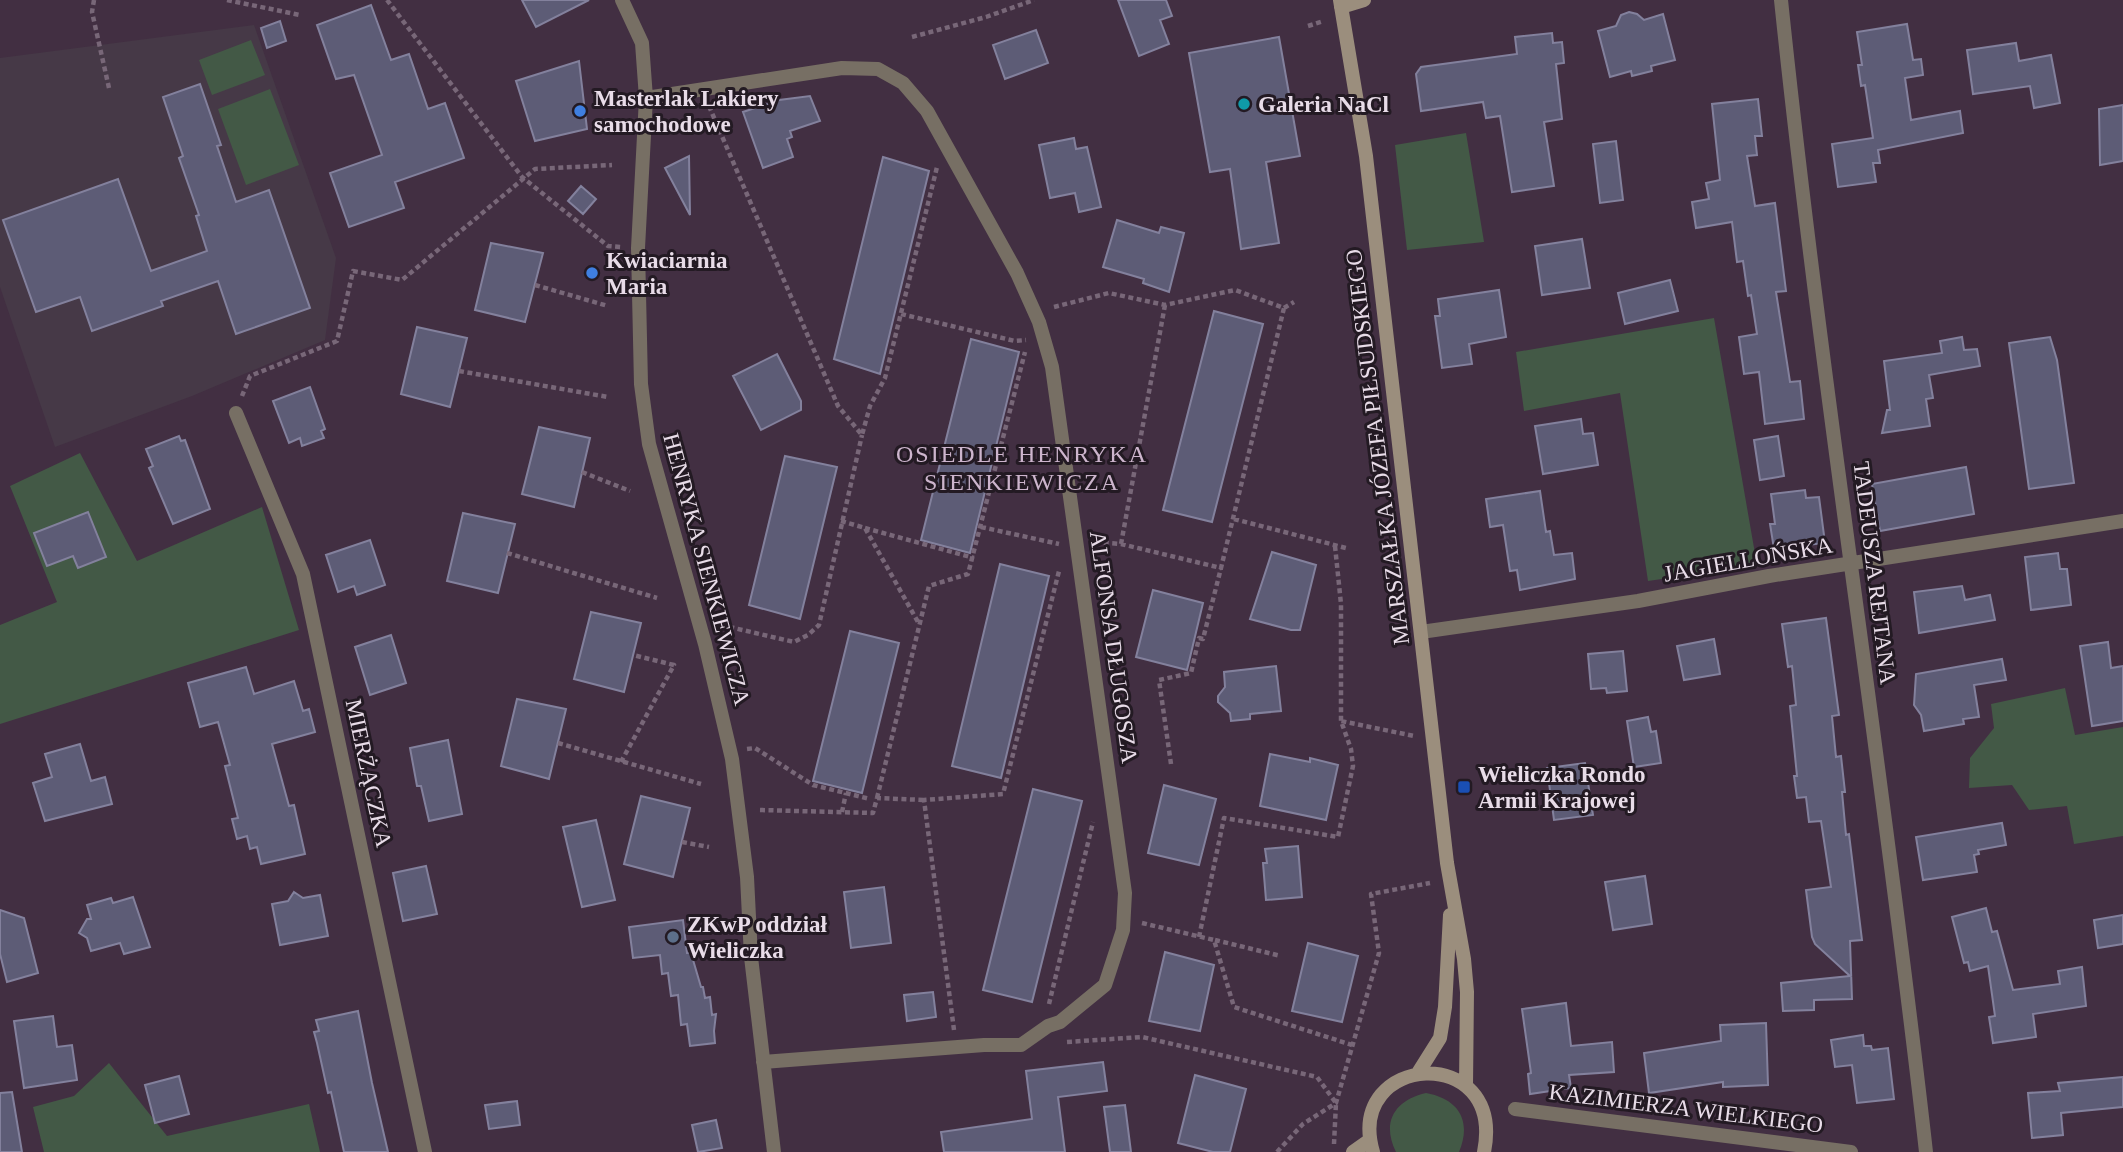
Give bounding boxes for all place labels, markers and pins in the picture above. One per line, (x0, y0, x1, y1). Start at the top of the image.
place label: Masterlak Lakiery samochodowe (594, 86, 779, 137)
place label: Galeria NaCl (1258, 92, 1389, 117)
marker: Galeria NaCl (1236, 96, 1252, 112)
marker: Masterlak Lakiery samochodowe (572, 103, 588, 119)
place label: Kwiaciarnia Maria (606, 248, 728, 299)
marker: Kwiaciarnia Maria (584, 265, 600, 281)
place label: Wieliczka Rondo Armii Krajowej (1478, 762, 1646, 813)
marker: Wieliczka Rondo Armii Krajowej (1456, 779, 1472, 795)
place label: ZKwP oddział Wieliczka (687, 912, 828, 963)
marker: ZKwP oddział Wieliczka (665, 929, 681, 945)

